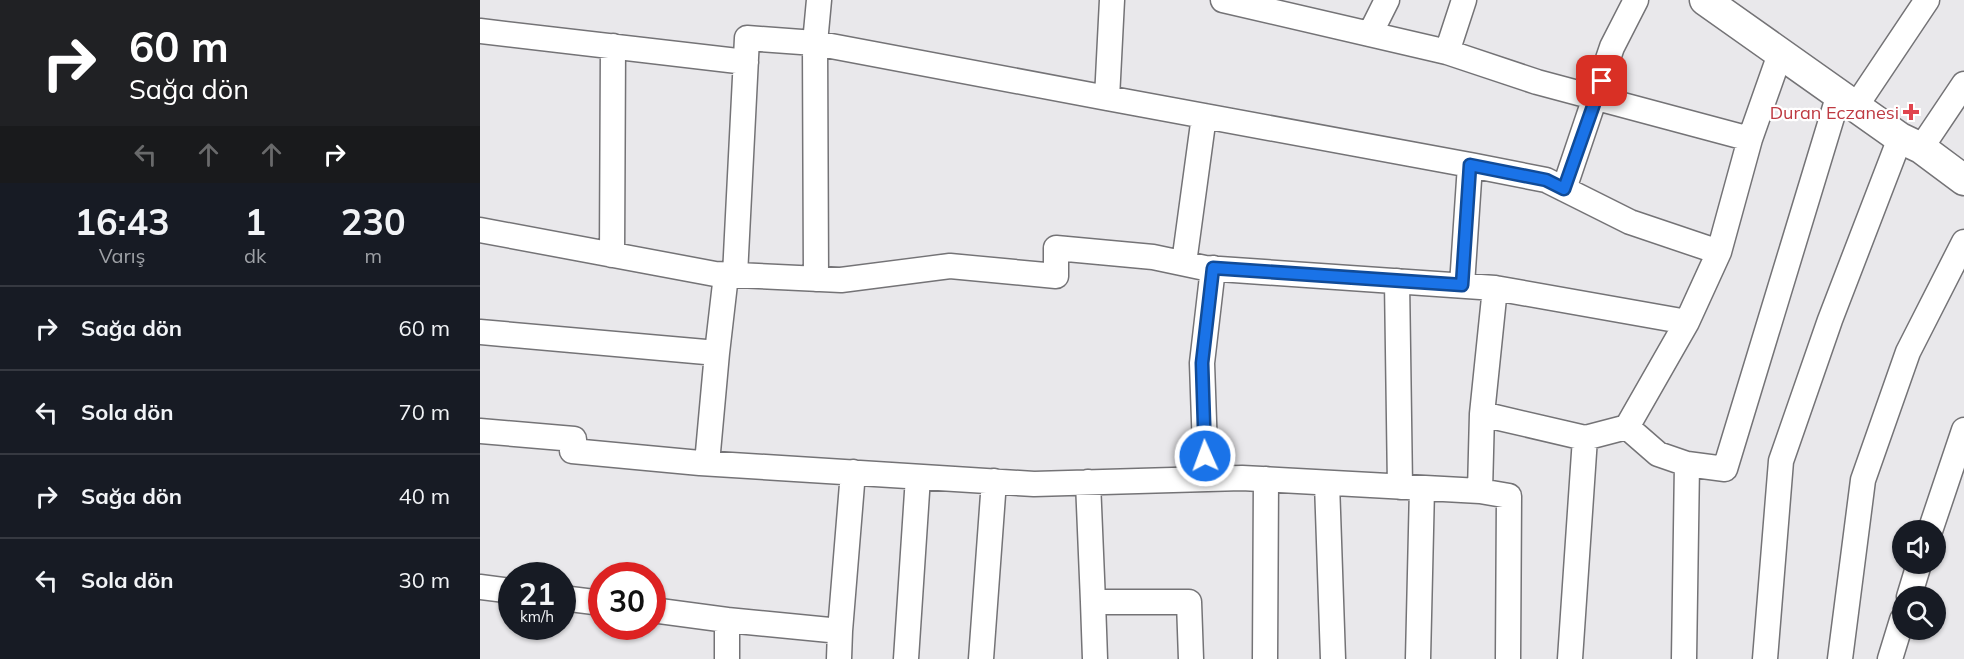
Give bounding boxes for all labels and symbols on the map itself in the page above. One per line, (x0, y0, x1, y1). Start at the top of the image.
pin (1576, 55, 1627, 106)
place label: Duran Eczanesi (1770, 101, 1899, 124)
marker: Duran Eczanesi (1904, 105, 1918, 119)
position arrow (1173, 424, 1237, 488)
speed limit sign: 30 (588, 562, 666, 640)

